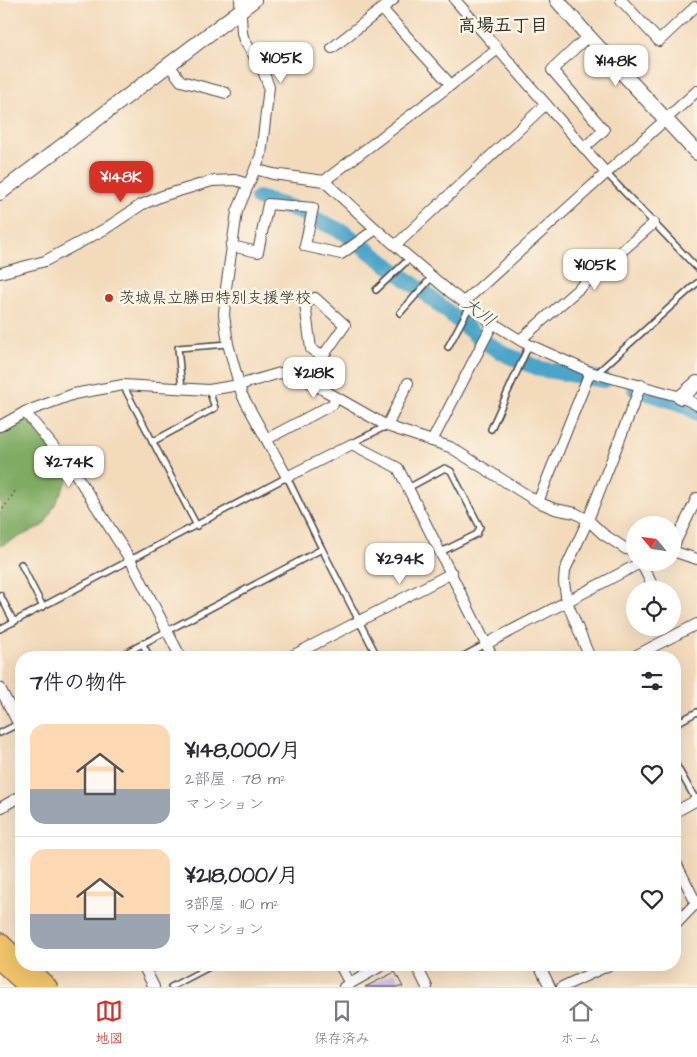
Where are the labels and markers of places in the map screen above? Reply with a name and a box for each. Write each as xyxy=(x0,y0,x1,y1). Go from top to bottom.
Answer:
pin: ¥105K xyxy=(246,42,316,84)
pin: ¥148K xyxy=(581,44,651,87)
pin: ¥148K xyxy=(86,160,156,203)
pin: ¥105K xyxy=(560,248,630,291)
place label: 茨城県立勝田特別支援学校 xyxy=(119,287,311,309)
marker: 茨城県立勝田特別支援学校 xyxy=(103,292,115,304)
pin: ¥218K xyxy=(279,356,349,399)
pin: ¥274K xyxy=(34,446,104,488)
pin: ¥294K xyxy=(365,542,435,585)

